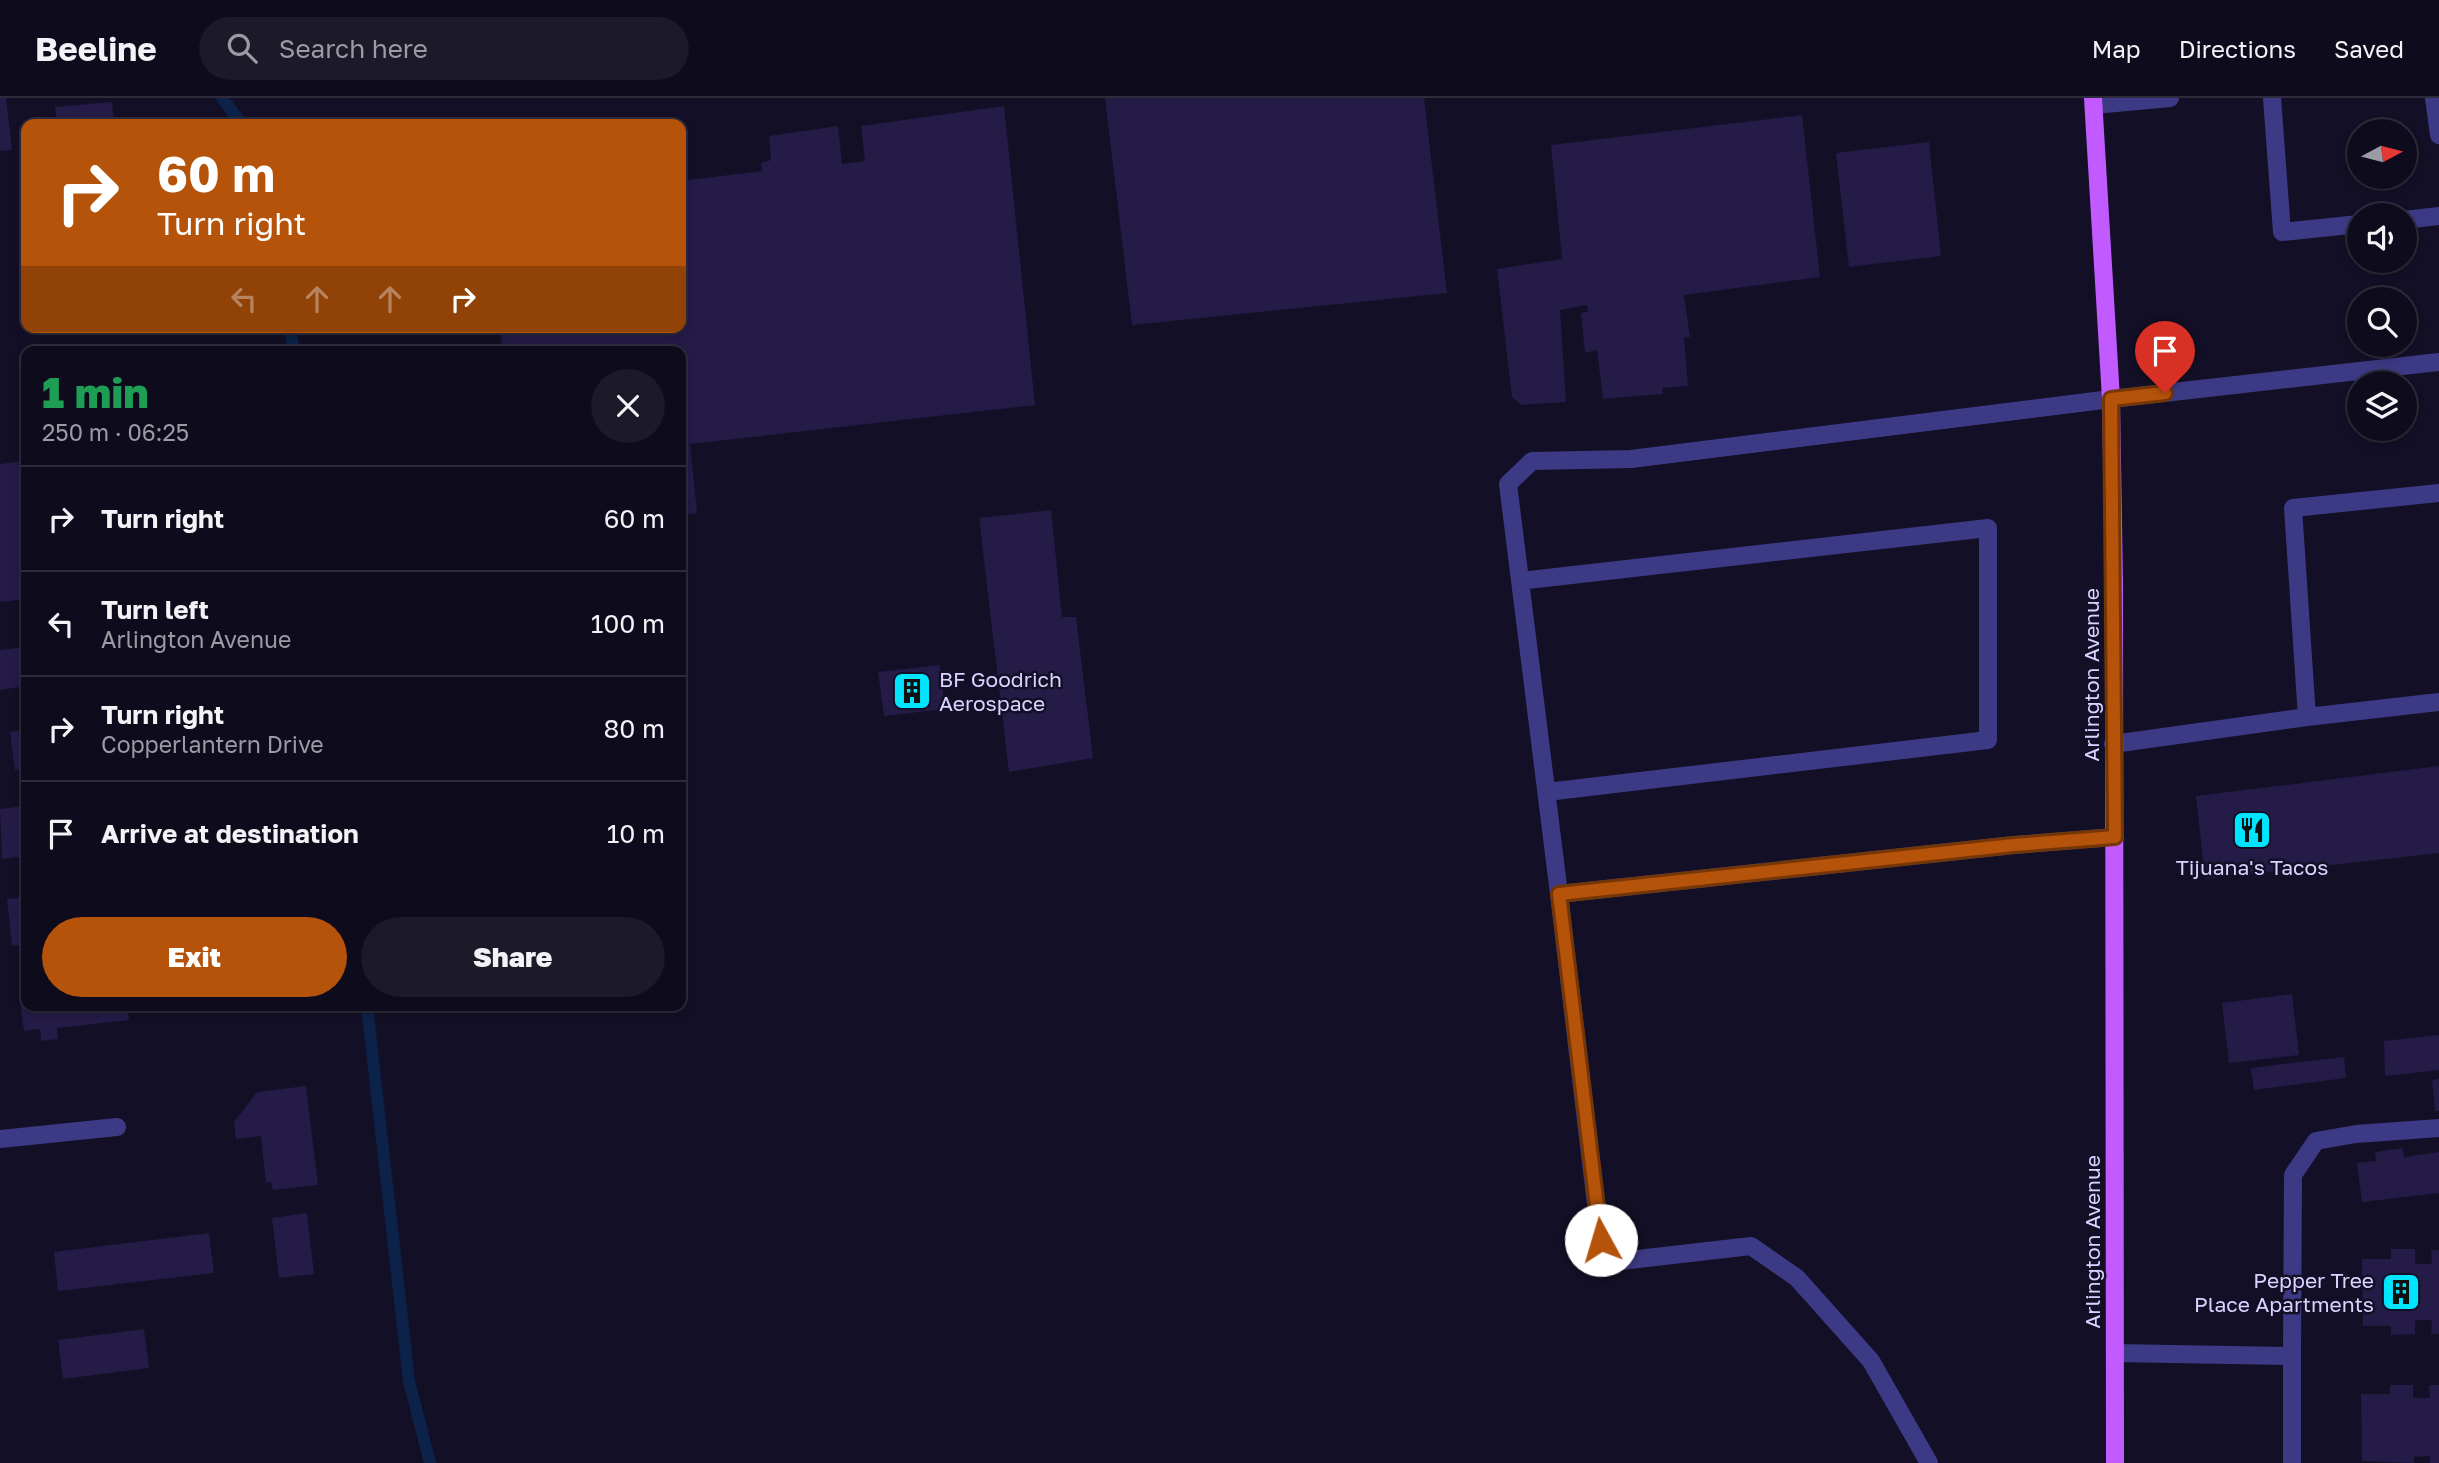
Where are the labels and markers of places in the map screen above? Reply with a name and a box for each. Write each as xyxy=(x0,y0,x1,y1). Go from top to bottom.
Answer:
pin xyxy=(2135,321,2195,393)
place label: BF Goodrich Aerospace xyxy=(939,666,1062,716)
building icon: BF Goodrich Aerospace xyxy=(891,670,933,712)
restaurant icon: Tijuana's Tacos xyxy=(2231,809,2273,851)
place label: Tijuana's Tacos xyxy=(2176,854,2328,880)
place label: Pepper Tree Place Apartments xyxy=(2194,1267,2374,1317)
building icon: Pepper Tree Place Apartments xyxy=(2380,1271,2422,1313)

